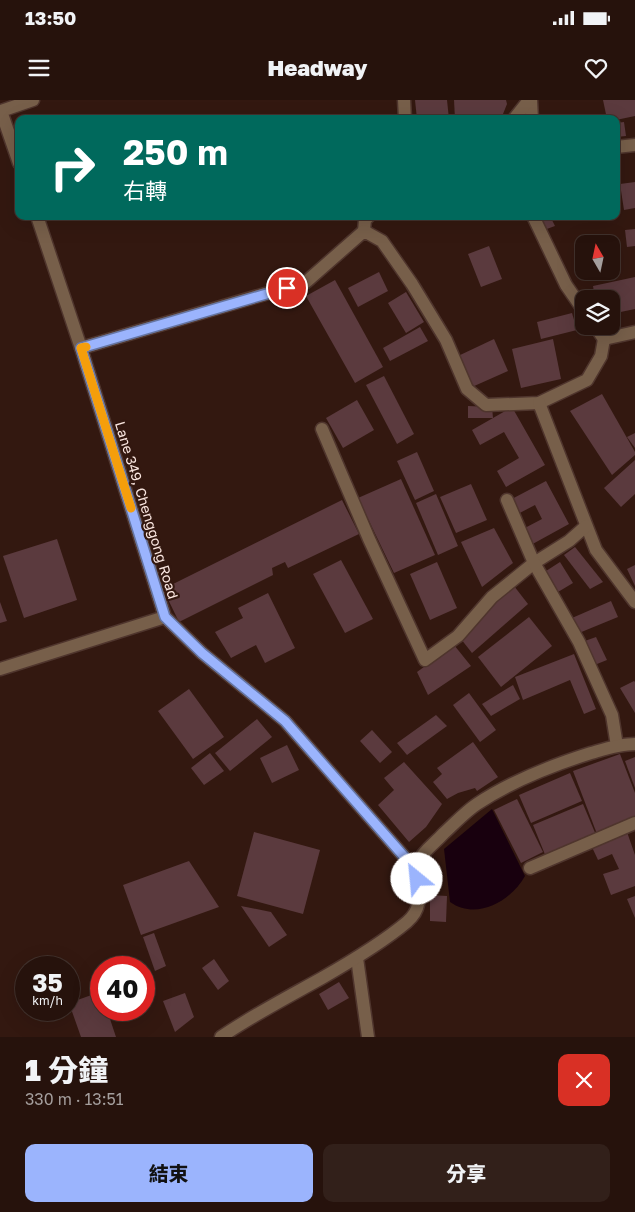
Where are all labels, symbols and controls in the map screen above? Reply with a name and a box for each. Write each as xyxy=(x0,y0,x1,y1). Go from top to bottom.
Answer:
text: 13:50 xyxy=(25,6,76,29)
icon: menu xyxy=(25,54,53,82)
text: Headway xyxy=(268,54,367,81)
icon: heart xyxy=(582,54,610,82)
text: 250 m xyxy=(123,131,228,173)
icon: right xyxy=(40,135,105,200)
text: 右轉 xyxy=(123,177,167,204)
north arrow xyxy=(575,235,620,280)
map controls xyxy=(575,235,620,335)
pin xyxy=(266,267,308,309)
icon: arrive xyxy=(273,274,301,302)
button: layers xyxy=(575,290,620,335)
street label: Lane 349, Chenggong Road xyxy=(112,419,182,601)
position arrow xyxy=(390,852,442,904)
speed limit sign: 40 xyxy=(90,956,155,1021)
text: 35 xyxy=(32,967,63,998)
text: km/h xyxy=(32,993,63,1008)
text: 1 分鐘 xyxy=(25,1052,108,1088)
button: close xyxy=(558,1054,610,1106)
text: 330 m · 13:51 xyxy=(25,1089,124,1109)
button: 結束 xyxy=(25,1144,313,1202)
button: 分享 xyxy=(323,1144,610,1202)

